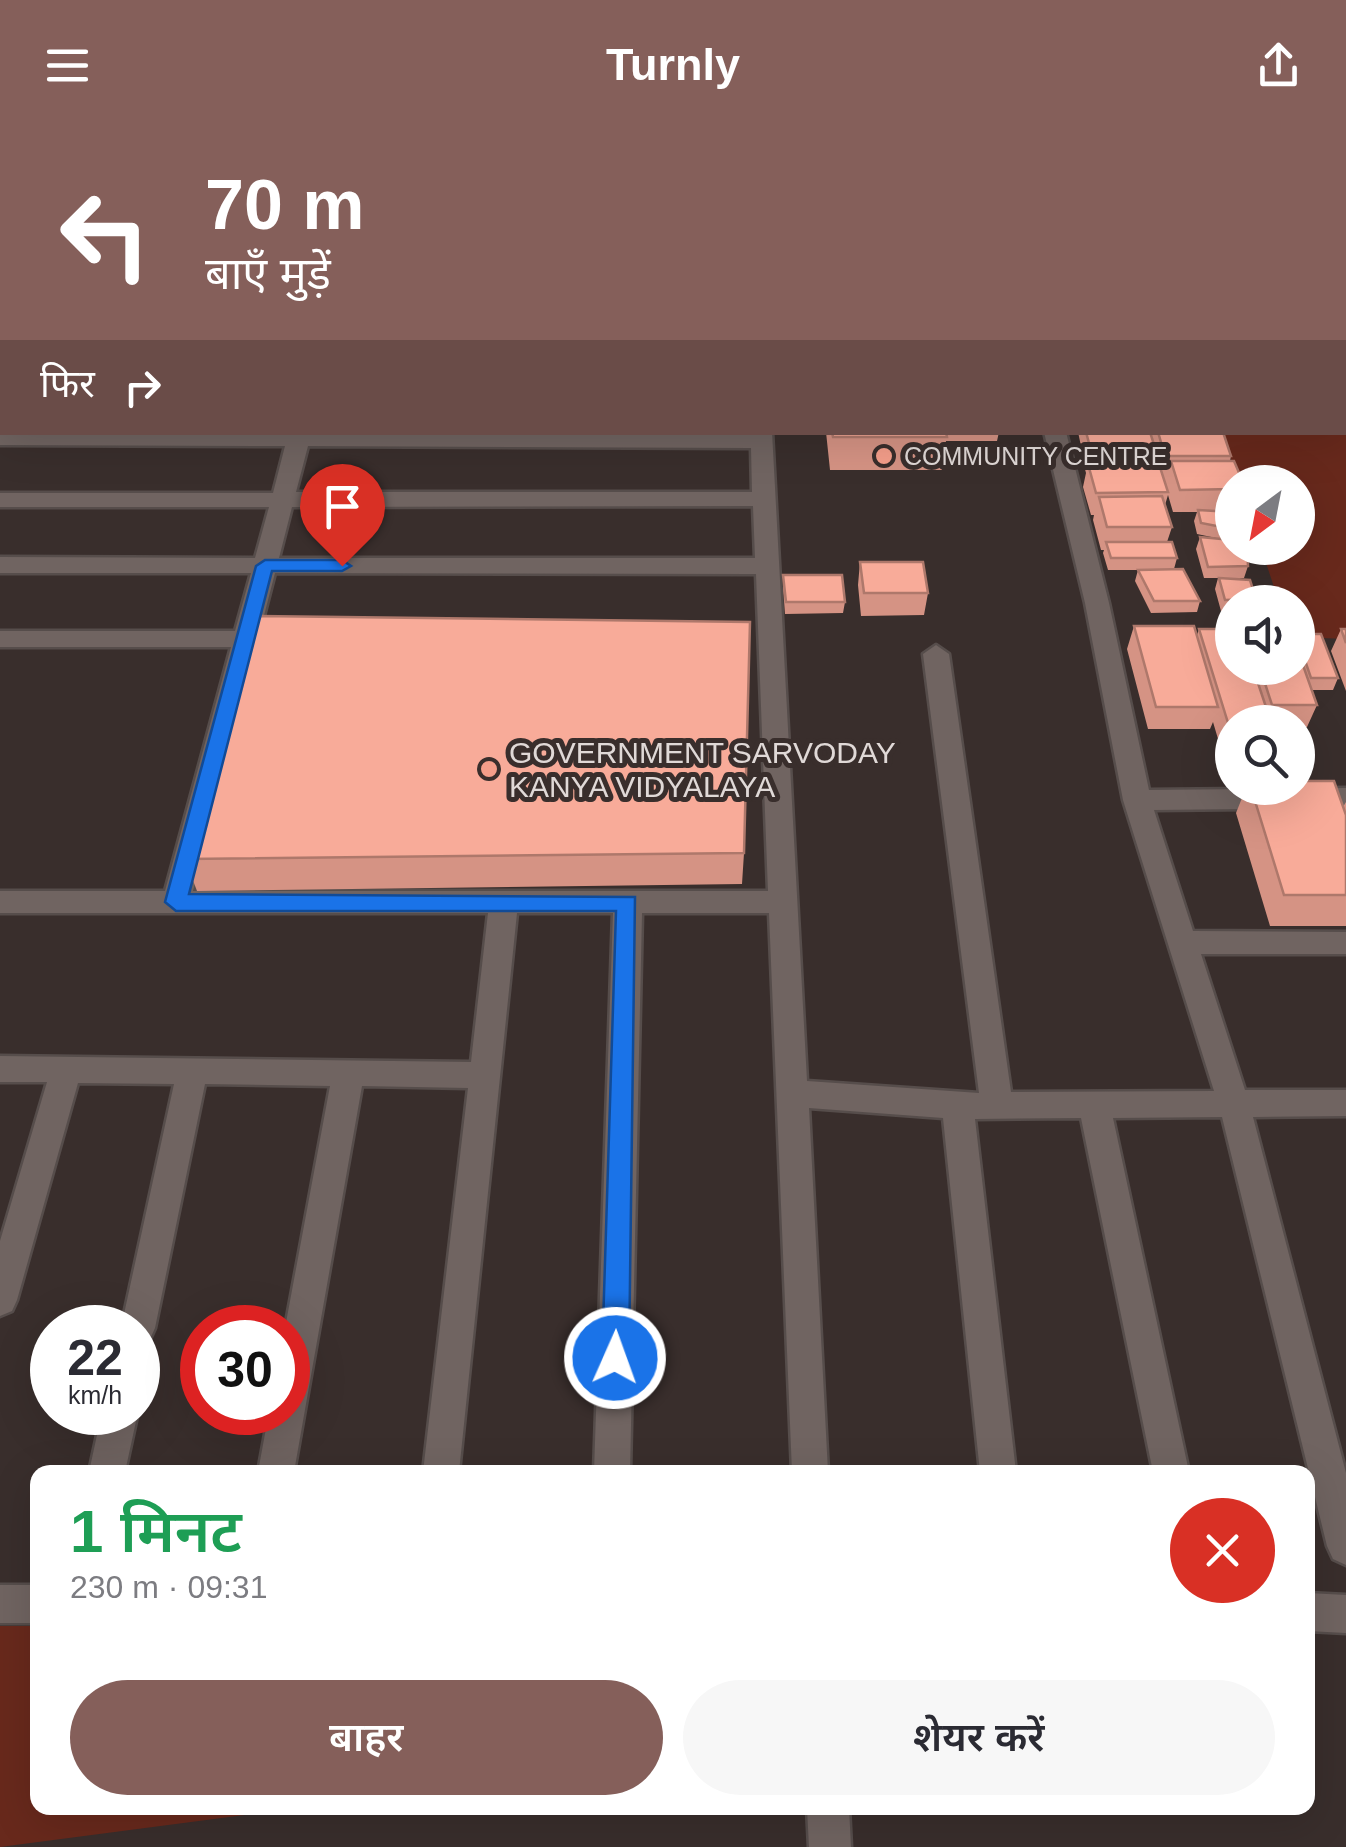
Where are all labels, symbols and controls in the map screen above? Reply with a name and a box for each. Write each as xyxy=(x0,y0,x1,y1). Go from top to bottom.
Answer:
icon: menu xyxy=(40,38,95,93)
icon: share xyxy=(1251,38,1306,93)
text: Turnly xyxy=(606,39,740,90)
text: 70 m xyxy=(205,166,365,244)
icon: left xyxy=(40,170,170,300)
text: बाएँ मुड़ें xyxy=(205,248,331,299)
icon: right xyxy=(115,360,170,415)
text: फिर xyxy=(40,363,95,405)
place label: COMMUNITY CENTRE xyxy=(904,442,1167,470)
marker: COMMUNITY CENTRE xyxy=(873,445,895,467)
pin xyxy=(300,464,385,567)
north arrow xyxy=(1215,465,1315,565)
map controls xyxy=(1215,465,1315,805)
icon: arrive xyxy=(315,479,370,534)
button: sound xyxy=(1215,585,1315,685)
button: search xyxy=(1215,705,1315,805)
place label: GOVERNMENT SARVODAY KANYA VIDYALAYA xyxy=(509,736,896,803)
marker: GOVERNMENT SARVODAY KANYA VIDYALAYA xyxy=(478,758,500,780)
speed limit sign: 30 xyxy=(180,1305,310,1435)
position arrow xyxy=(563,1306,667,1410)
text: 22 xyxy=(67,1330,123,1386)
text: km/h xyxy=(68,1381,122,1409)
text: 1 मिनट xyxy=(70,1498,242,1565)
button: close xyxy=(1170,1498,1275,1603)
text: 230 m · 09:31 xyxy=(70,1569,267,1605)
button: बाहर xyxy=(70,1680,663,1795)
button: शेयर करें xyxy=(683,1680,1275,1795)

